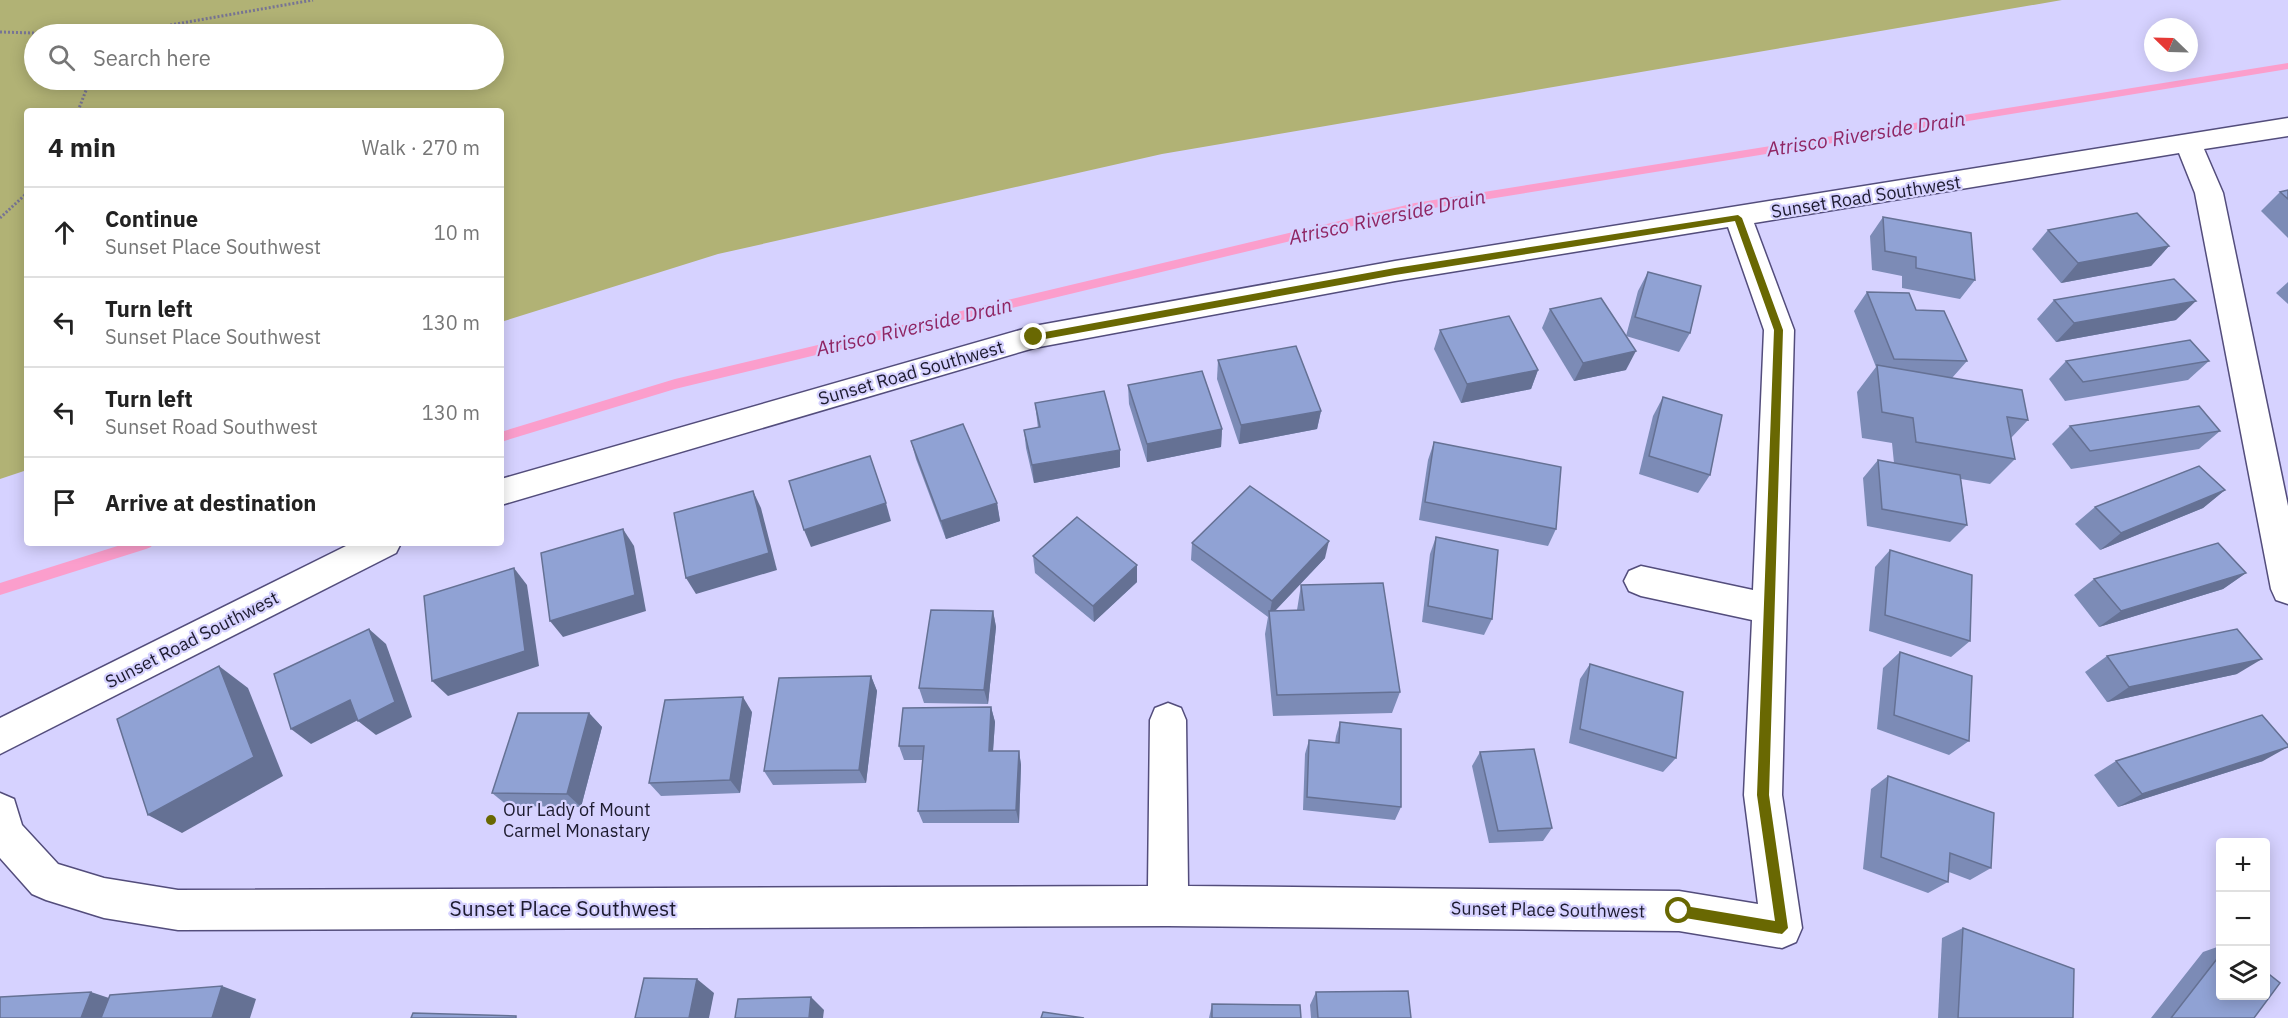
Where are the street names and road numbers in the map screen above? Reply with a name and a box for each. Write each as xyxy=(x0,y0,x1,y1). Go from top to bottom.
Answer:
street label: Sunset Road Southwest xyxy=(1770,170,1962,223)
street label: Sunset Road Southwest xyxy=(816,335,1006,410)
street label: Sunset Road Southwest xyxy=(101,586,282,693)
street label: Sunset Place Southwest xyxy=(450,894,676,922)
street label: Sunset Place Southwest xyxy=(1451,896,1645,923)

